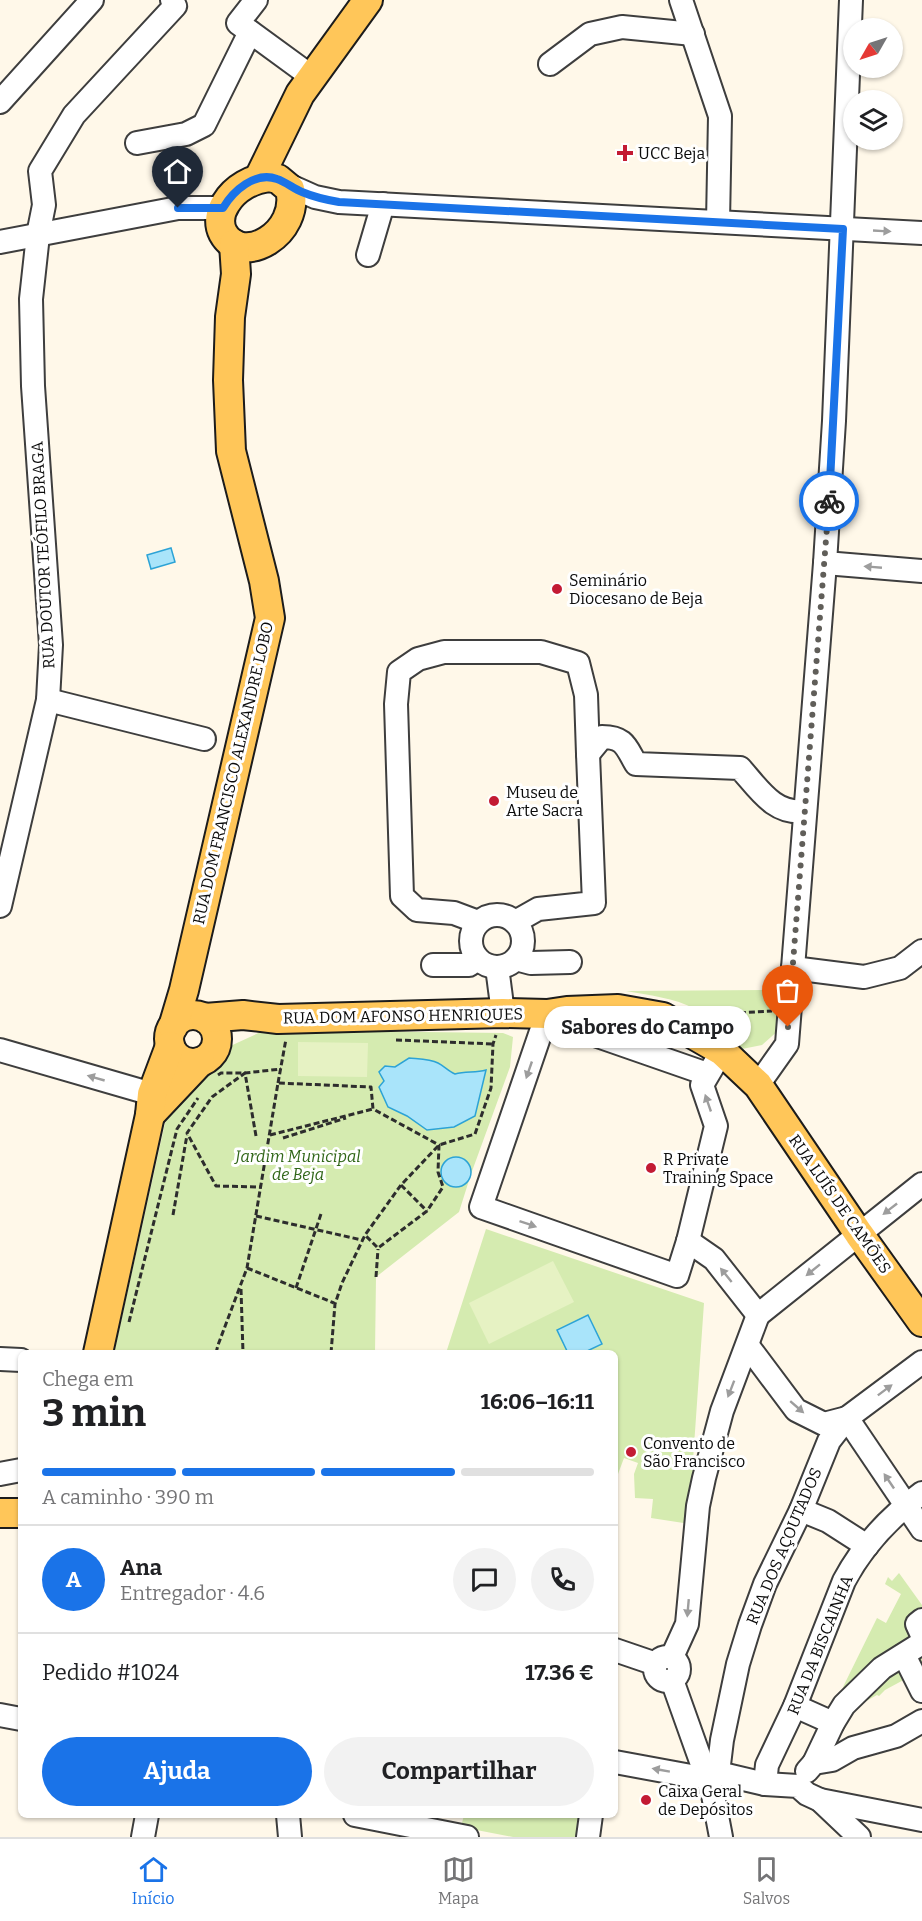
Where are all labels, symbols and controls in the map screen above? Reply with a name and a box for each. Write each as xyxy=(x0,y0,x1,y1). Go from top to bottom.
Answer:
north arrow xyxy=(843,18,903,78)
map controls xyxy=(843,18,903,150)
button: layers xyxy=(843,90,903,150)
marker: UCC Beja xyxy=(616,144,634,162)
place label: UCC Beja xyxy=(638,144,705,163)
pin xyxy=(152,146,203,208)
icon: home xyxy=(161,155,194,188)
one-way arrow xyxy=(873,227,892,236)
street label: RUA DOUTOR TEÓFILO BRAGA xyxy=(27,440,58,669)
courier xyxy=(799,471,859,531)
icon: bike xyxy=(813,485,846,518)
one-way arrow xyxy=(864,562,883,572)
place label: Seminário Diocesano de Beja xyxy=(569,571,703,608)
marker: Seminário Diocesano de Beja xyxy=(550,582,564,596)
street label: RUA DOM FRANCISCO ALEXANDRE LOBO xyxy=(189,620,277,926)
place label: Museu de Arte Sacra xyxy=(506,783,583,820)
marker: Museu de Arte Sacra xyxy=(487,794,501,808)
pin xyxy=(762,965,813,1027)
icon: bag xyxy=(771,974,804,1007)
street label: RUA DOM AFONSO HENRIQUES xyxy=(283,1004,523,1028)
callout: Sabores do Campo xyxy=(545,1006,752,1048)
text: Sabores do Campo xyxy=(561,1015,734,1039)
one-way arrow xyxy=(523,1061,533,1079)
one-way arrow xyxy=(86,1072,105,1082)
one-way arrow xyxy=(703,1094,712,1112)
street label: RUA LUÍS DE CAMÕES xyxy=(785,1130,896,1277)
park label: Jardim Municipal de Beja xyxy=(233,1147,361,1184)
place label: R Private Training Space xyxy=(663,1150,773,1187)
marker: R Private Training Space xyxy=(644,1161,658,1175)
one-way arrow xyxy=(883,1202,898,1214)
one-way arrow xyxy=(519,1219,537,1229)
one-way arrow xyxy=(806,1264,821,1276)
one-way arrow xyxy=(721,1267,733,1282)
text: Chega em xyxy=(42,1367,134,1391)
one-way arrow xyxy=(725,1380,735,1398)
one-way arrow xyxy=(877,1385,892,1397)
text: 16:06–16:11 xyxy=(480,1388,594,1415)
text: 3 min xyxy=(42,1390,146,1436)
one-way arrow xyxy=(789,1401,805,1414)
place label: Convento de São Francisco xyxy=(643,1434,745,1471)
marker: Convento de São Francisco xyxy=(624,1445,638,1459)
street label: RUA DOS AÇOUTADOS xyxy=(742,1465,826,1627)
one-way arrow xyxy=(883,1473,895,1489)
text: A caminho · 390 m xyxy=(42,1485,214,1509)
button: chat xyxy=(453,1548,516,1611)
button: phone xyxy=(531,1548,594,1611)
text: Ana xyxy=(120,1554,162,1581)
text: A xyxy=(66,1566,81,1593)
street label: RUA DA BISCAINHA xyxy=(783,1572,857,1718)
text: Entregador · 4.6 xyxy=(120,1581,265,1605)
one-way arrow xyxy=(683,1598,693,1617)
text: Pedido #1024 xyxy=(42,1659,179,1686)
text: 17.36 € xyxy=(525,1659,594,1686)
button: Ajuda xyxy=(42,1737,312,1806)
button: Compartilhar xyxy=(324,1737,594,1806)
one-way arrow xyxy=(651,1766,670,1775)
place label: Caixa Geral de Depósitos xyxy=(658,1782,753,1819)
marker: Caixa Geral de Depósitos xyxy=(639,1793,653,1807)
tab: Início xyxy=(132,1853,174,1908)
tab: Mapa xyxy=(438,1853,479,1908)
tab: Salvos xyxy=(743,1853,790,1908)

